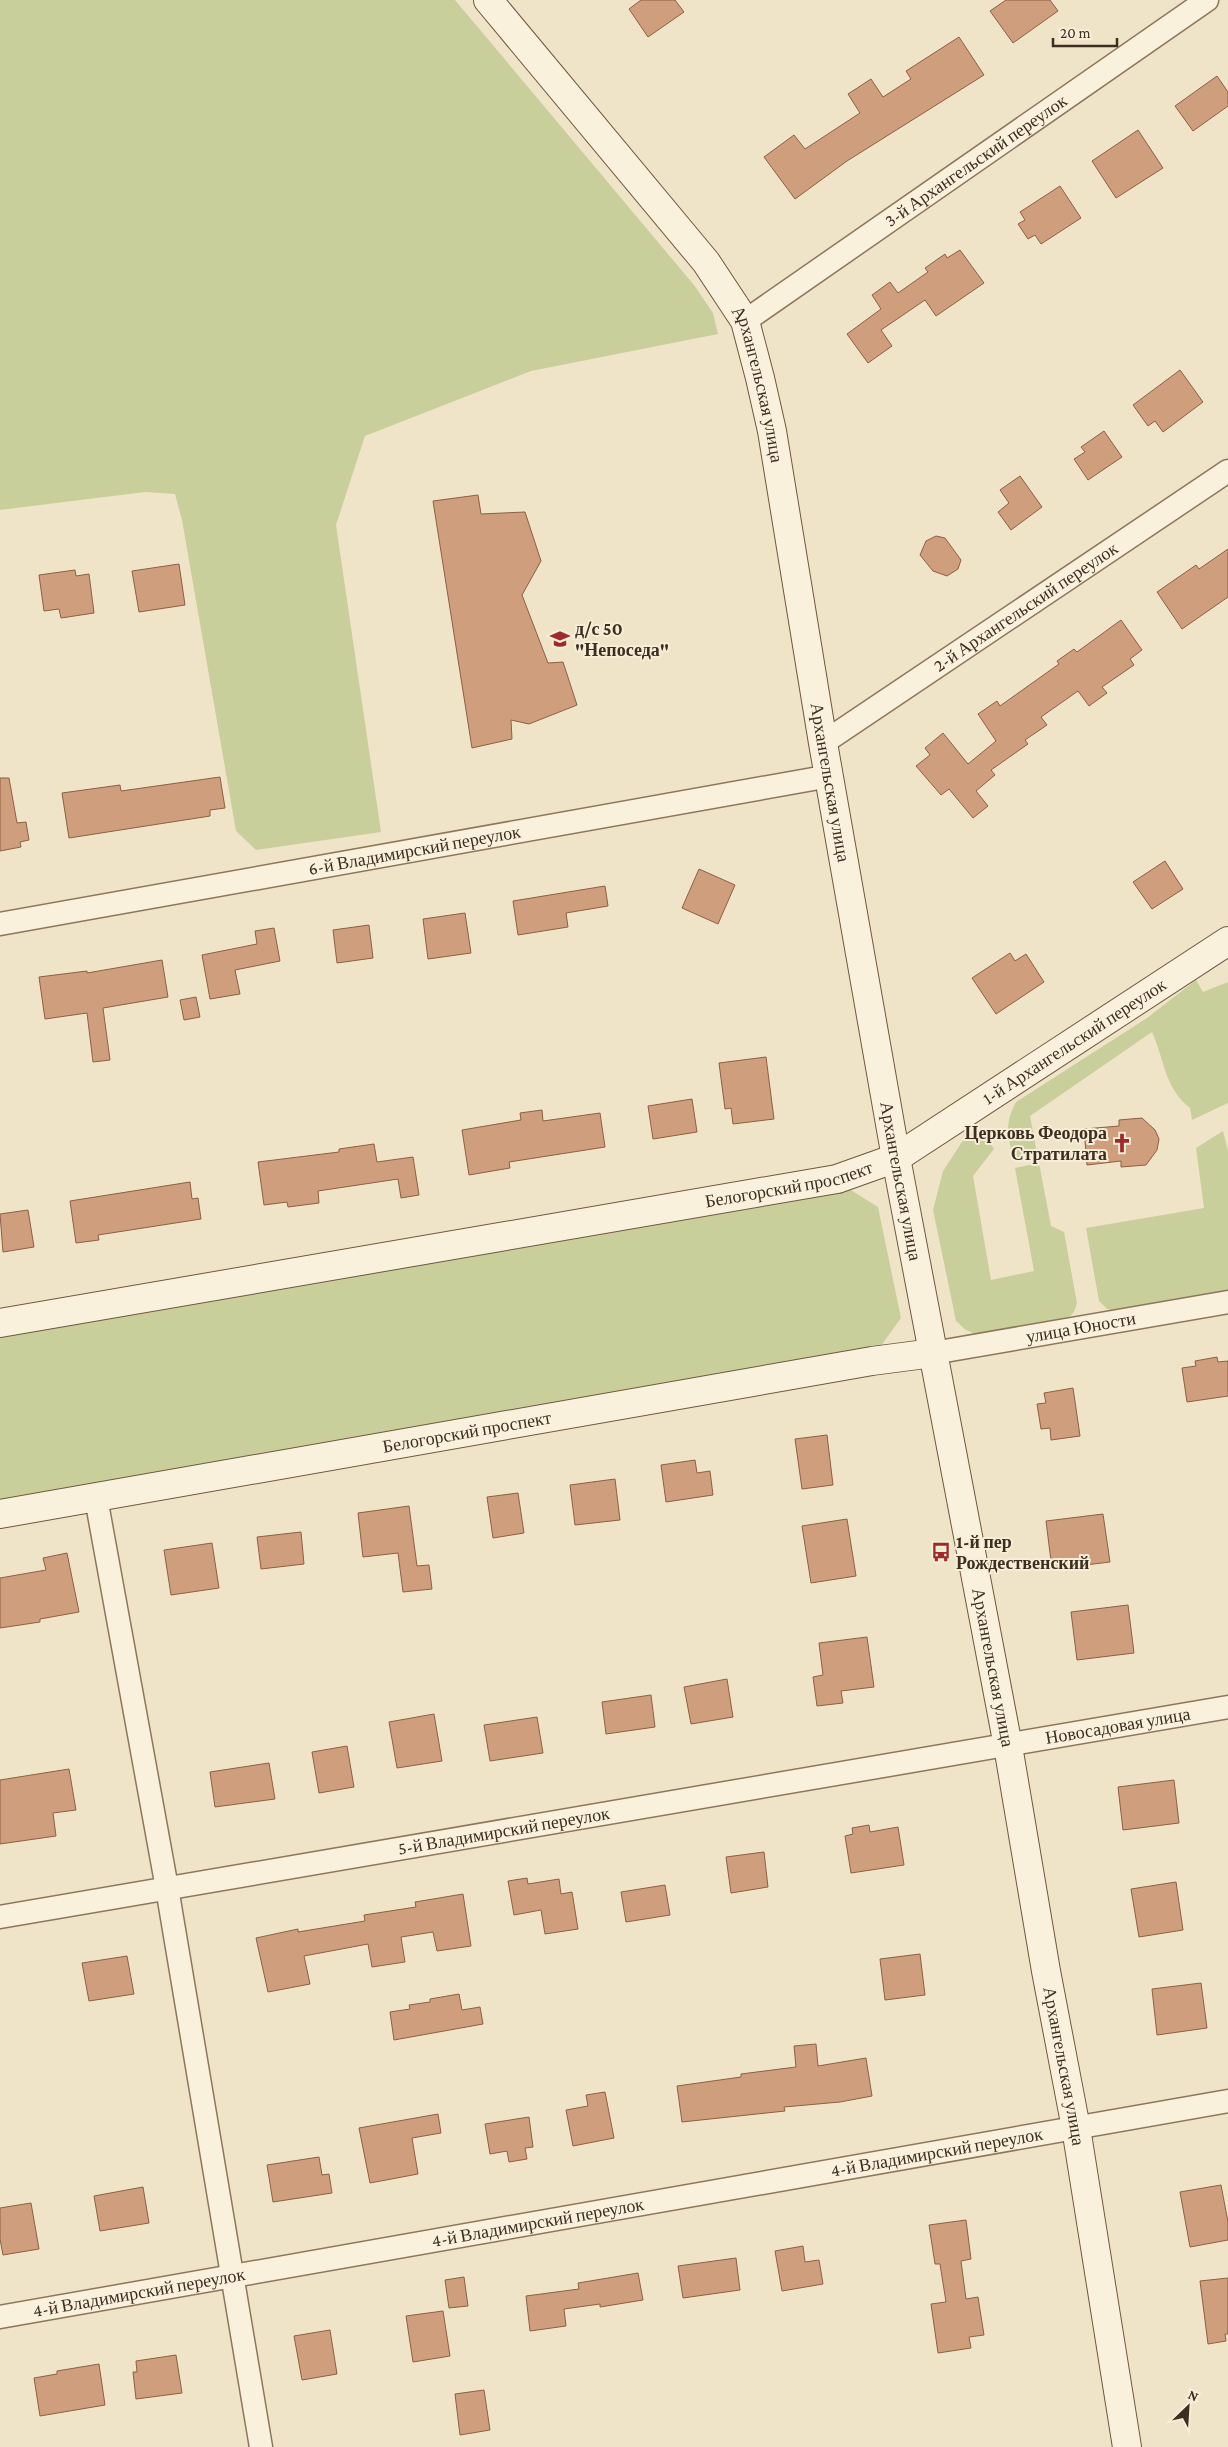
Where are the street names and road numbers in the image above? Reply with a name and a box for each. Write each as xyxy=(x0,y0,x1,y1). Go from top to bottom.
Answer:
street label: 3-й Архангельский переулок xyxy=(881,90,1071,231)
street label: Архангельская улица xyxy=(728,302,787,464)
street label: 2-й Архангельский переулок xyxy=(930,538,1122,676)
street label: Архангельская улица xyxy=(807,701,854,864)
street label: 6-й Владимирский переулок xyxy=(307,821,522,879)
street label: 1-й Архангельский переулок xyxy=(979,974,1170,1109)
street label: Архангельская улица xyxy=(876,1100,925,1262)
street label: Белогорский проспект xyxy=(704,1157,875,1212)
street label: улица Юности xyxy=(1024,1308,1138,1347)
street label: Белогорский проспект xyxy=(381,1407,553,1457)
street label: Архангельская улица xyxy=(968,1586,1018,1749)
street label: Новосадовая улица xyxy=(1044,1704,1192,1748)
street label: 5-й Владимирский переулок xyxy=(396,1803,611,1859)
street label: Архангельская улица xyxy=(1039,1985,1089,2147)
street label: 4-й Владимирский переулок xyxy=(829,2124,1045,2181)
street label: 4-й Владимирский переулок xyxy=(430,2194,646,2251)
street label: 4-й Владимирский переулок xyxy=(31,2264,247,2321)

